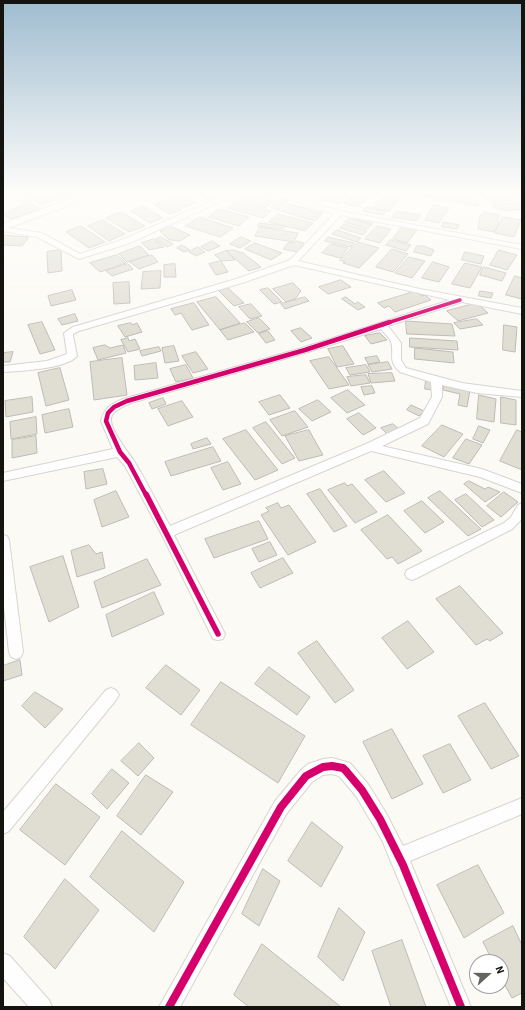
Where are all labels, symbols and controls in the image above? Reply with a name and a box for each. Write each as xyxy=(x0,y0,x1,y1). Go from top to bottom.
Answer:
north arrow xyxy=(469,954,509,994)
text: N xyxy=(491,964,508,976)

